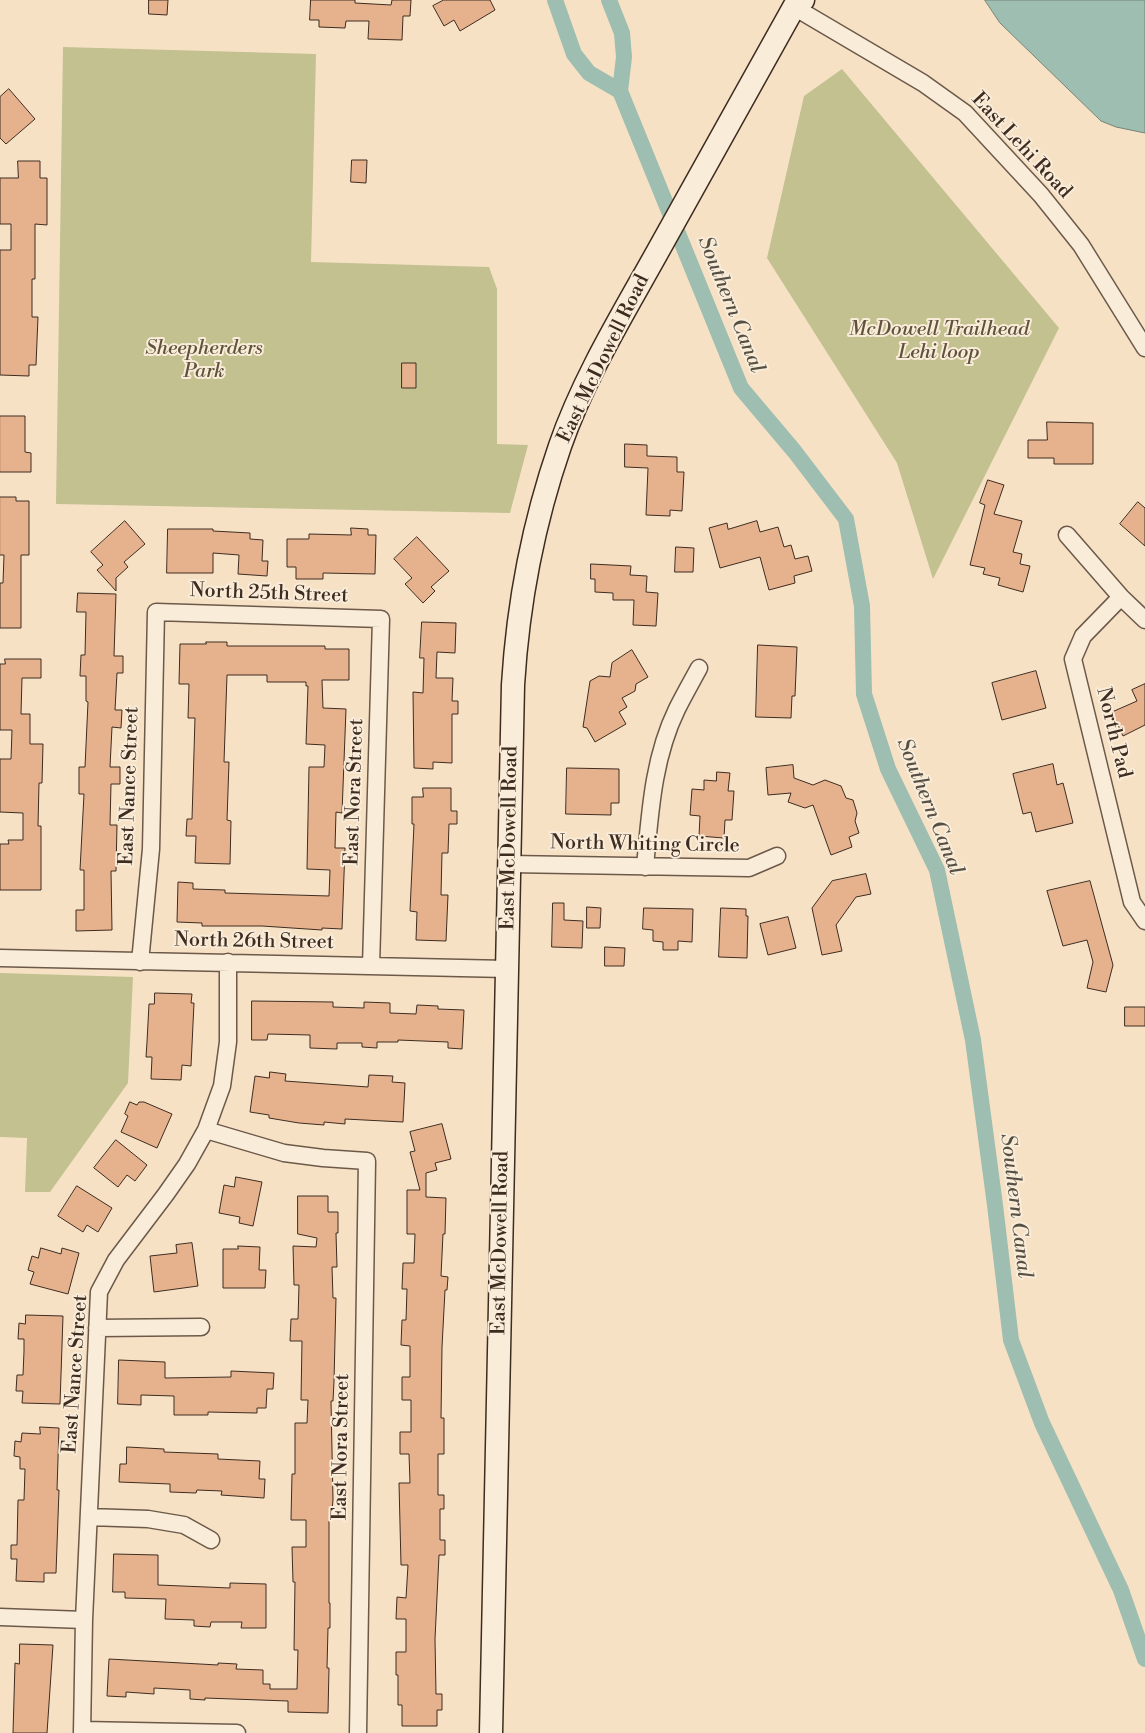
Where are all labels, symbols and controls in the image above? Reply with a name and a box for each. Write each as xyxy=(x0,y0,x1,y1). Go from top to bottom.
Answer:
street label: East Lehi Road xyxy=(966,88,1076,204)
water label: Southern Canal xyxy=(691,233,769,377)
street label: East McDowell Road xyxy=(553,271,655,447)
park label: McDowell Trailhead Lehi loop xyxy=(849,318,1029,365)
park label: Sheepherders Park xyxy=(145,337,263,384)
street label: North 25th Street xyxy=(189,579,349,609)
street label: North Pad xyxy=(1090,685,1136,781)
street label: East Nance Street xyxy=(115,706,145,866)
street label: East Nora Street xyxy=(340,718,370,866)
water label: Southern Canal xyxy=(890,735,968,879)
street label: East McDowell Road xyxy=(496,746,524,930)
street label: North Whiting Circle xyxy=(550,831,740,859)
street label: North 26th Street xyxy=(174,929,334,955)
water label: Southern Canal xyxy=(994,1132,1036,1280)
street label: East McDowell Road xyxy=(487,1151,515,1335)
street label: East Nance Street xyxy=(58,1294,94,1454)
street label: East Nora Street xyxy=(329,1373,355,1521)

